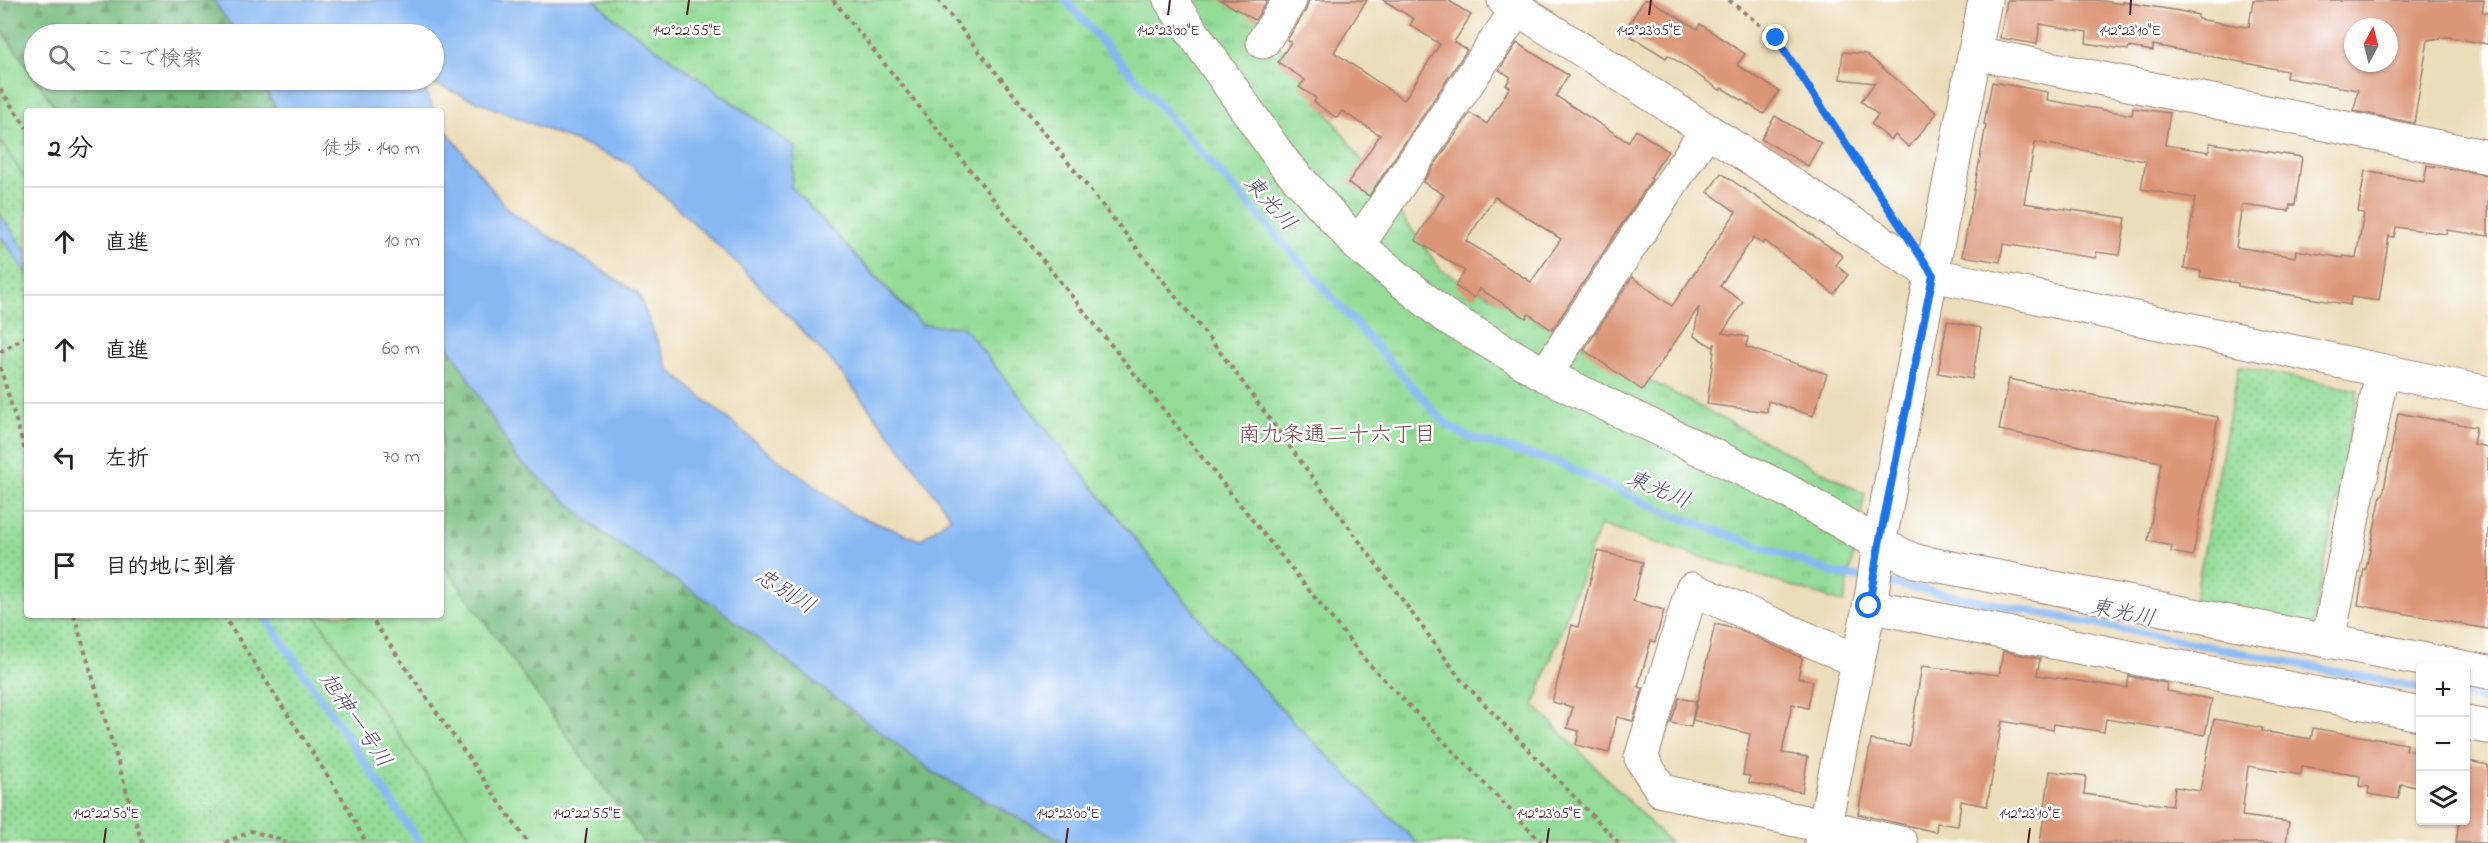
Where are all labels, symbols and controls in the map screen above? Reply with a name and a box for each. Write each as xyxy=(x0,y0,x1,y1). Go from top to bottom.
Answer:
north arrow xyxy=(2344,18,2398,72)
text: 142°22'55"E xyxy=(653,20,721,42)
text: 142°23'00"E xyxy=(1136,20,1200,42)
text: 142°23'05"E xyxy=(1616,20,1682,42)
text: 142°23'10"E xyxy=(2099,20,2161,42)
search box xyxy=(24,24,444,90)
route end xyxy=(1762,24,1788,50)
icon: search xyxy=(45,41,78,74)
text: ここで検索 xyxy=(93,44,203,76)
text: 2 分 xyxy=(48,131,93,169)
text: 徒歩 · 140 m xyxy=(322,135,420,164)
water label: 東光川 xyxy=(1235,169,1303,239)
icon: ahead xyxy=(48,225,81,258)
text: 10 m xyxy=(384,227,420,256)
text: 直進 xyxy=(105,228,149,260)
icon: ahead xyxy=(48,333,81,366)
text: 60 m xyxy=(382,335,420,364)
text: 直進 xyxy=(105,336,149,368)
district label: 南九条通二十六丁目 xyxy=(1238,420,1436,452)
icon: left xyxy=(48,441,81,474)
text: 70 m xyxy=(383,443,420,472)
text: 左折 xyxy=(105,444,149,476)
water label: 東光川 xyxy=(1621,463,1694,518)
icon: arrive xyxy=(48,549,81,582)
text: 目的地に到着 xyxy=(105,552,237,584)
water label: 忠別川 xyxy=(748,561,821,624)
route start xyxy=(1855,592,1881,618)
water label: 東光川 xyxy=(2087,592,2158,636)
map controls xyxy=(2416,663,2470,825)
button: + xyxy=(2416,663,2470,717)
water label: 旭神一号川 xyxy=(310,666,399,775)
button: − xyxy=(2416,717,2470,771)
button: layers xyxy=(2416,771,2470,825)
text: 142°22'50"E xyxy=(73,803,139,825)
text: 142°22'55"E xyxy=(553,803,621,825)
text: 142°23'00"E xyxy=(1036,803,1100,825)
text: 142°23'05"E xyxy=(1516,803,1582,825)
text: 142°23'10"E xyxy=(1999,803,2061,825)

